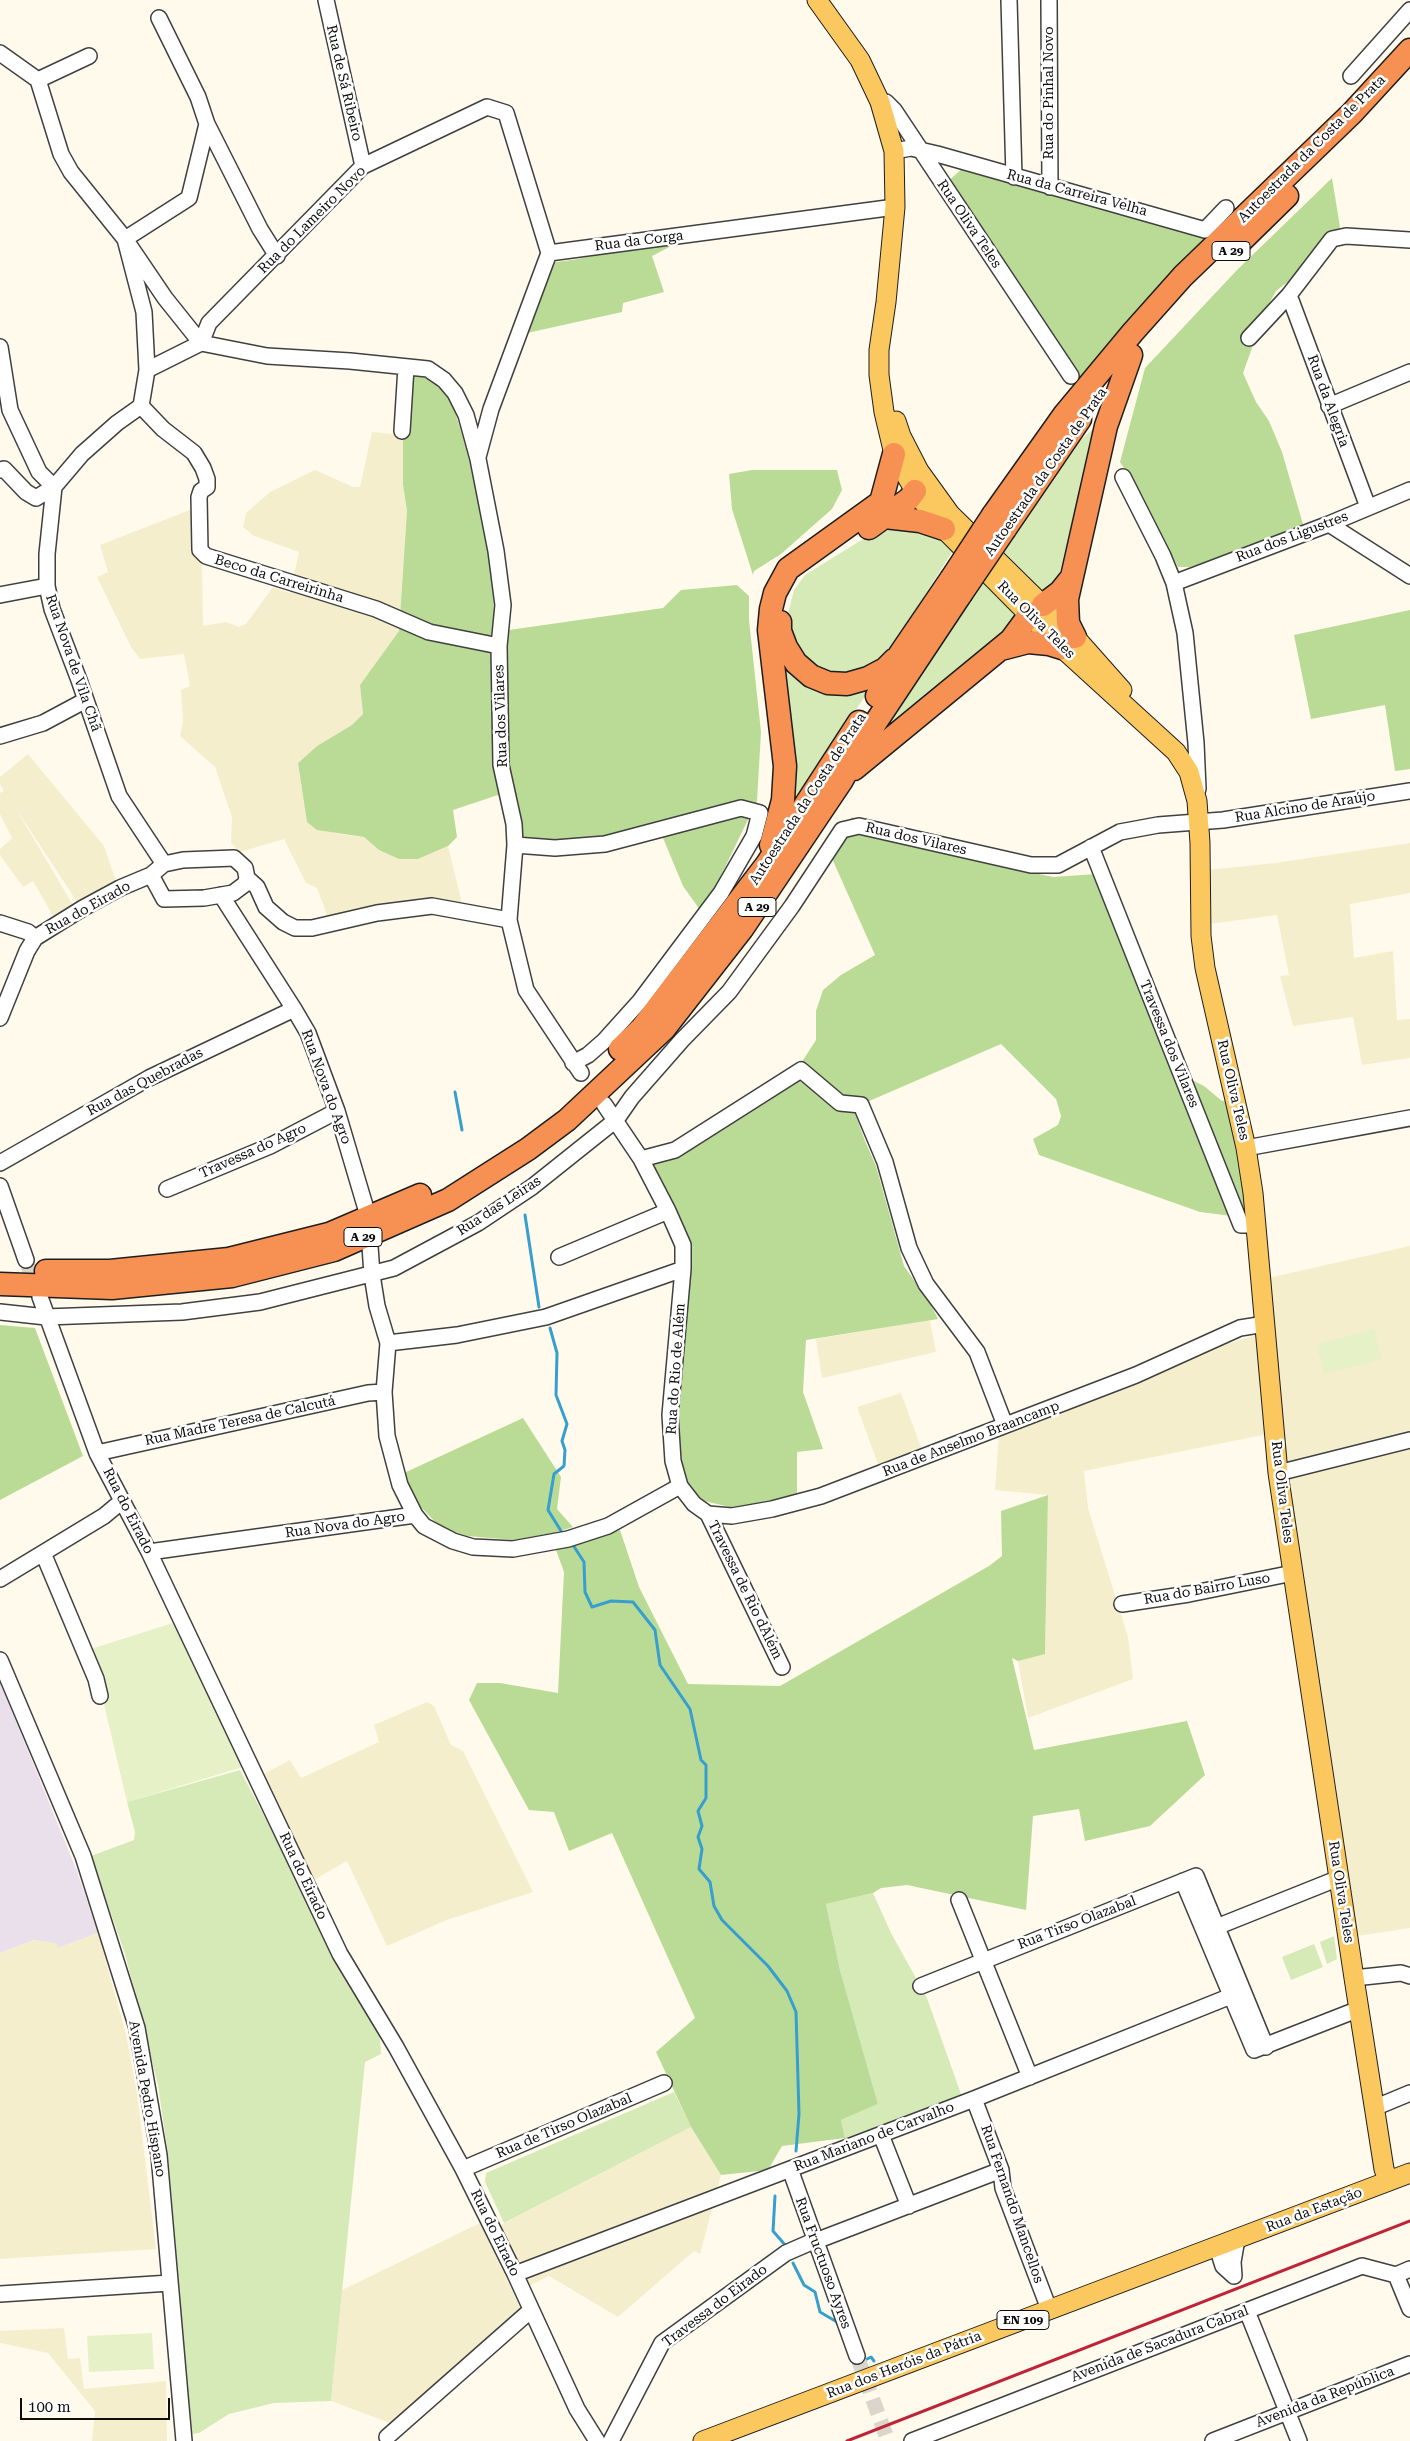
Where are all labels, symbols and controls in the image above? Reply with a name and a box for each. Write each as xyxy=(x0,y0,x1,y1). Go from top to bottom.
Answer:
street label: Rua de Sá Ribeiro xyxy=(322,23,366,143)
street label: Rua do Pinhal Novo xyxy=(1041,26,1057,160)
street label: Autoestrada da Costa de Prata xyxy=(1235,72,1389,226)
street label: Rua do Lameiro Novo xyxy=(255,163,369,277)
street label: Rua da Carreira Velha xyxy=(1005,166,1149,220)
street label: Rua Oliva Teles xyxy=(933,177,1005,271)
street label: Rua da Corga xyxy=(594,227,684,255)
road number: A 29 xyxy=(1212,242,1250,260)
street label: Rua da Alegria xyxy=(1303,352,1353,450)
street label: Autoestrada da Costa de Prata xyxy=(981,385,1111,559)
street label: Rua dos Ligustres xyxy=(1234,508,1350,566)
street label: Beco da Carreirinha xyxy=(212,551,346,607)
street label: Rua Oliva Teles xyxy=(994,578,1078,662)
street label: Rua Nova de Vila Chã xyxy=(42,592,104,734)
street label: Rua dos Vilares xyxy=(491,664,511,768)
street label: Autoestrada da Costa de Prata xyxy=(746,710,870,888)
street label: Rua Alcino de Araújo xyxy=(1234,788,1376,826)
street label: Rua dos Vilares xyxy=(864,819,968,859)
street label: Rua do Eirado xyxy=(43,878,133,938)
road number: A 29 xyxy=(738,898,776,916)
street label: Travessa dos Vilares xyxy=(1136,978,1202,1110)
street label: Rua Nova do Agro xyxy=(297,1027,355,1147)
street label: Rua Oliva Teles xyxy=(1213,1038,1253,1142)
street label: Rua das Quebradas xyxy=(84,1044,206,1120)
street label: Travessa do Agro xyxy=(197,1120,309,1182)
street label: Rua das Leiras xyxy=(454,1173,544,1239)
road number: A 29 xyxy=(344,1228,382,1246)
street label: Rua do Rio de Além xyxy=(663,1303,689,1435)
street label: Rua Madre Teresa de Calcutá xyxy=(143,1393,337,1449)
street label: Rua de Anselmo Braancamp xyxy=(880,1397,1062,1481)
street label: Rua Oliva Teles xyxy=(1267,1440,1297,1544)
street label: Rua do Eirado xyxy=(99,1465,157,1557)
street label: Rua Nova do Agro xyxy=(284,1508,406,1542)
street label: Travessa de Rio d´Além xyxy=(704,1518,786,1662)
street label: Rua do Bairro Luso xyxy=(1143,1570,1271,1608)
street label: Rua do Eirado xyxy=(275,1830,331,1922)
street label: Rua Oliva Teles xyxy=(1325,1840,1357,1944)
street label: Rua Tirso Olazabal xyxy=(1015,1893,1139,1953)
street label: Avenida Pedro Hispano xyxy=(125,2019,169,2179)
street label: Rua de Tirso Olazabal xyxy=(494,2090,634,2162)
street label: Rua Mariano de Carvalho xyxy=(791,2099,957,2175)
street label: Rua Fernando Mancellos xyxy=(977,2123,1047,2285)
street label: Rua da Estação xyxy=(1264,2184,1364,2236)
street label: Rua do Eirado xyxy=(467,2187,523,2279)
street label: Rua Fructuoso Ayres xyxy=(791,2195,855,2331)
street label: Travessa do Eirado xyxy=(659,2261,771,2351)
street label: Avenida de Sacadura Cabral xyxy=(1069,2302,1251,2386)
road number: EN 109 xyxy=(997,2310,1049,2330)
street label: Rua dos Heróis da Pátria xyxy=(824,2328,984,2402)
street label: Avenida da República xyxy=(1253,2363,1397,2431)
scale bar xyxy=(22,2388,172,2420)
text: 100 m xyxy=(28,2398,71,2416)

